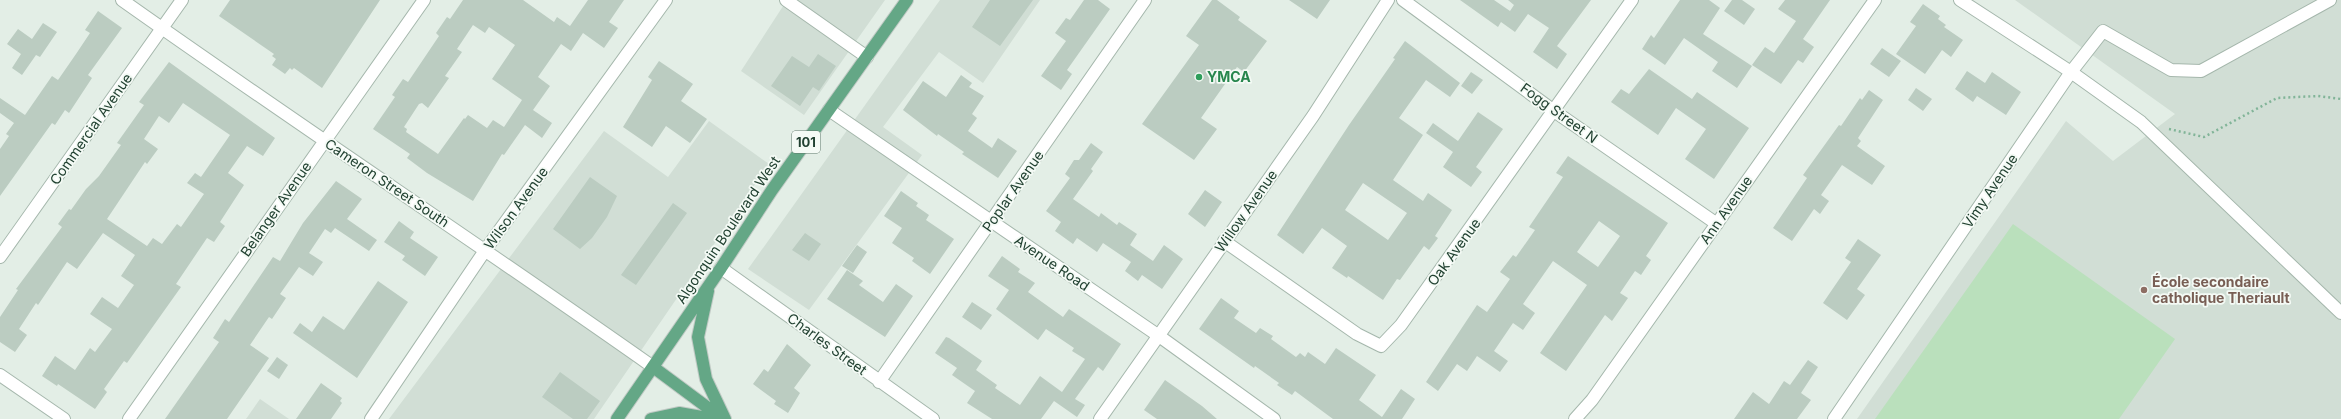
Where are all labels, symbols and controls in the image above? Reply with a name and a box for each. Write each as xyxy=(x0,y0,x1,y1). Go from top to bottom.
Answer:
place label: YMCA xyxy=(1207,68,1251,85)
street label: Commercial Avenue xyxy=(46,70,135,188)
marker: YMCA xyxy=(1194,72,1204,82)
street label: Fogg Street N xyxy=(1517,79,1601,146)
road number: 101 xyxy=(792,131,820,153)
street label: Cameron Street South xyxy=(322,135,453,230)
street label: Poplar Avenue xyxy=(978,147,1047,235)
street label: Vimy Avenue xyxy=(1958,150,2021,231)
street label: Algonquin Boulevard West xyxy=(672,152,784,307)
street label: Belanger Avenue xyxy=(237,158,315,259)
street label: Wilson Avenue xyxy=(480,163,551,252)
street label: Willow Avenue xyxy=(1211,166,1280,255)
street label: Ann Avenue xyxy=(1696,172,1755,247)
street label: Oak Avenue xyxy=(1423,215,1484,289)
street label: Avenue Road xyxy=(1012,231,1093,294)
place label: École secondaire catholique Theriault xyxy=(2152,272,2290,306)
marker: École secondaire catholique Theriault xyxy=(2139,285,2149,295)
street label: Charles Street xyxy=(784,309,871,378)

